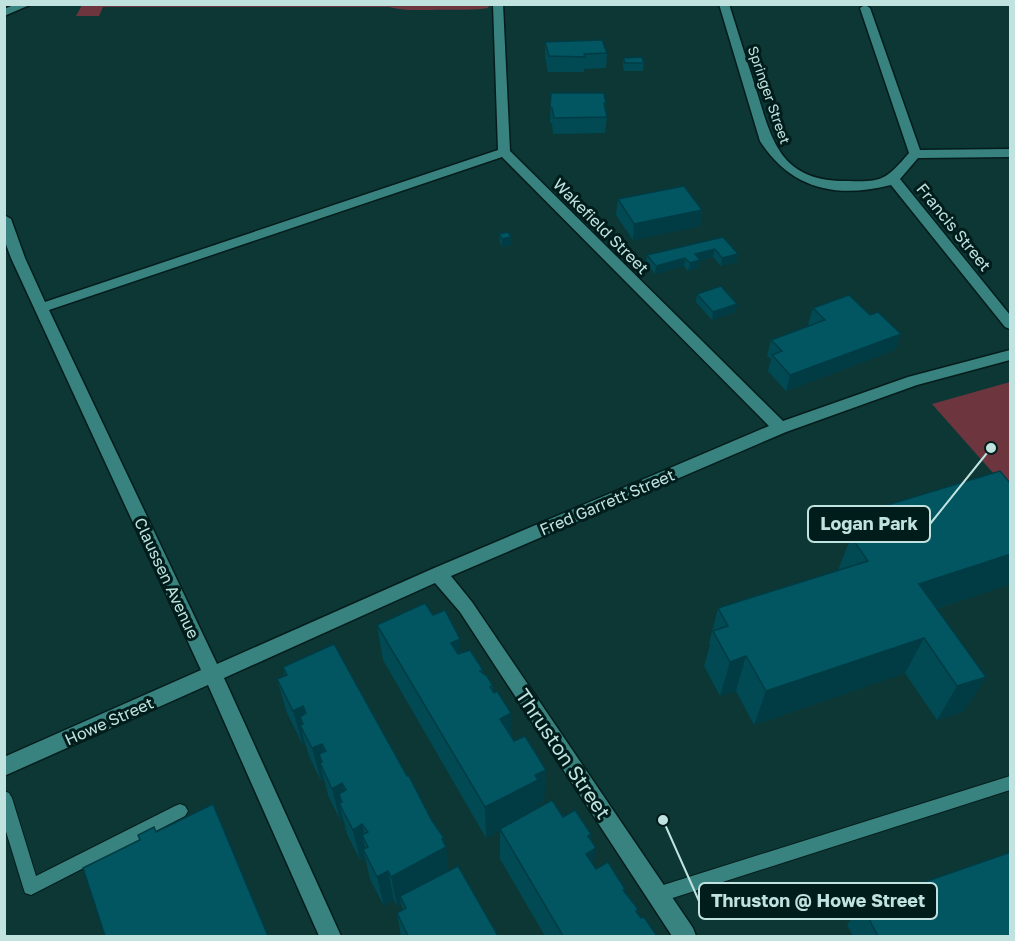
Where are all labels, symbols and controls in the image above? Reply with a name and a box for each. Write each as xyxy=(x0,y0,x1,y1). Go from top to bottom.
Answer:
street label: Springer Street xyxy=(745,44,794,146)
street label: Wakefield Street xyxy=(549,174,653,278)
street label: Francis Street xyxy=(912,179,996,275)
street label: Fred Garrett Street xyxy=(537,465,677,539)
callout: Logan Park xyxy=(808,506,930,542)
text: Logan Park xyxy=(820,512,918,534)
street label: Claussen Avenue xyxy=(130,514,204,642)
street label: Thruston Street xyxy=(511,684,616,823)
street label: Howe Street xyxy=(62,693,156,749)
callout: Thruston @ Howe Street xyxy=(699,883,937,919)
text: Thruston @ Howe Street xyxy=(711,889,925,911)

